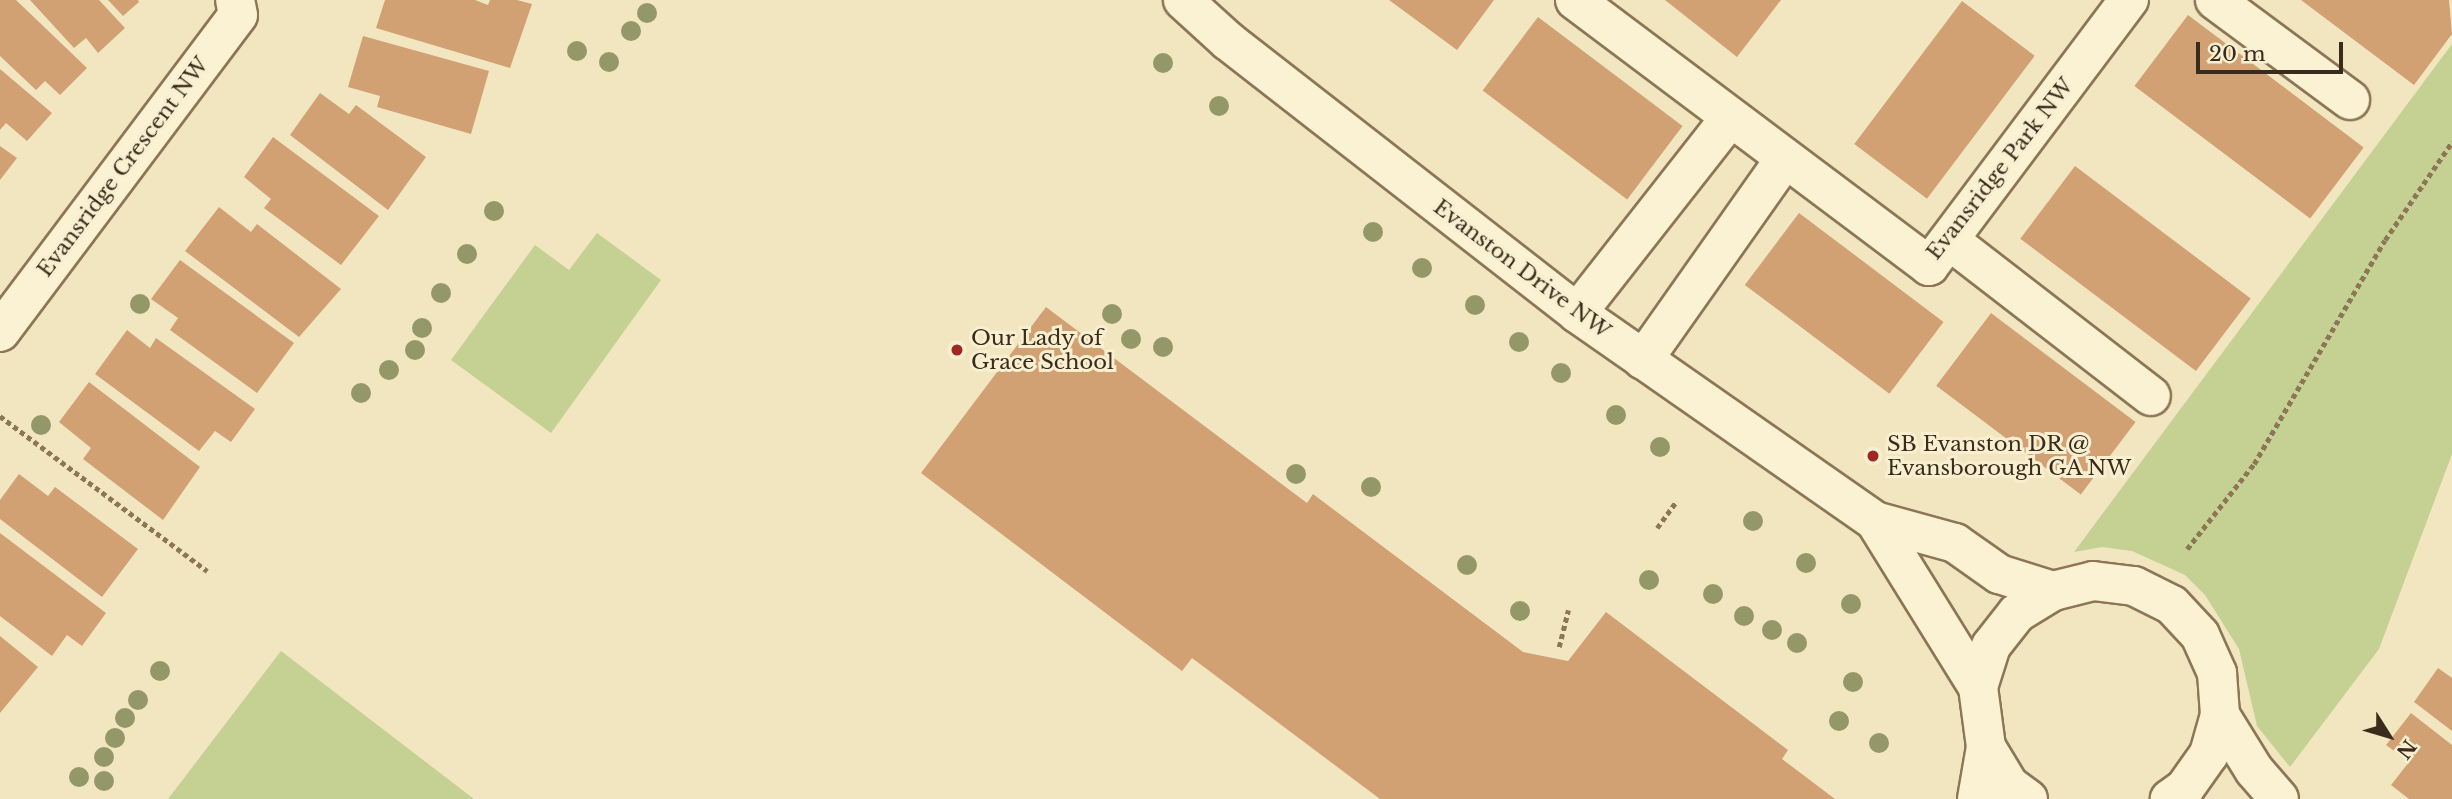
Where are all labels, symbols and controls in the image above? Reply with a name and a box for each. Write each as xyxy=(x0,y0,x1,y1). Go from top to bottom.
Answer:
scale bar xyxy=(2200,28,2347,72)
text: 20 m xyxy=(2209,41,2266,67)
street label: Evansridge Crescent NW xyxy=(32,52,214,282)
street label: Evansridge Park NW xyxy=(1921,73,2079,265)
street label: Evanston Drive NW xyxy=(1429,194,1615,344)
place label: Our Lady of Grace School xyxy=(971,325,1114,375)
marker: Our Lady of Grace School xyxy=(949,342,965,358)
place label: SB Evanston DR @ Evansborough GA NW xyxy=(1887,431,2132,481)
marker: SB Evanston DR @ Evansborough GA NW xyxy=(1865,448,1881,464)
north arrow xyxy=(2354,701,2424,771)
text: N xyxy=(2392,735,2421,763)

